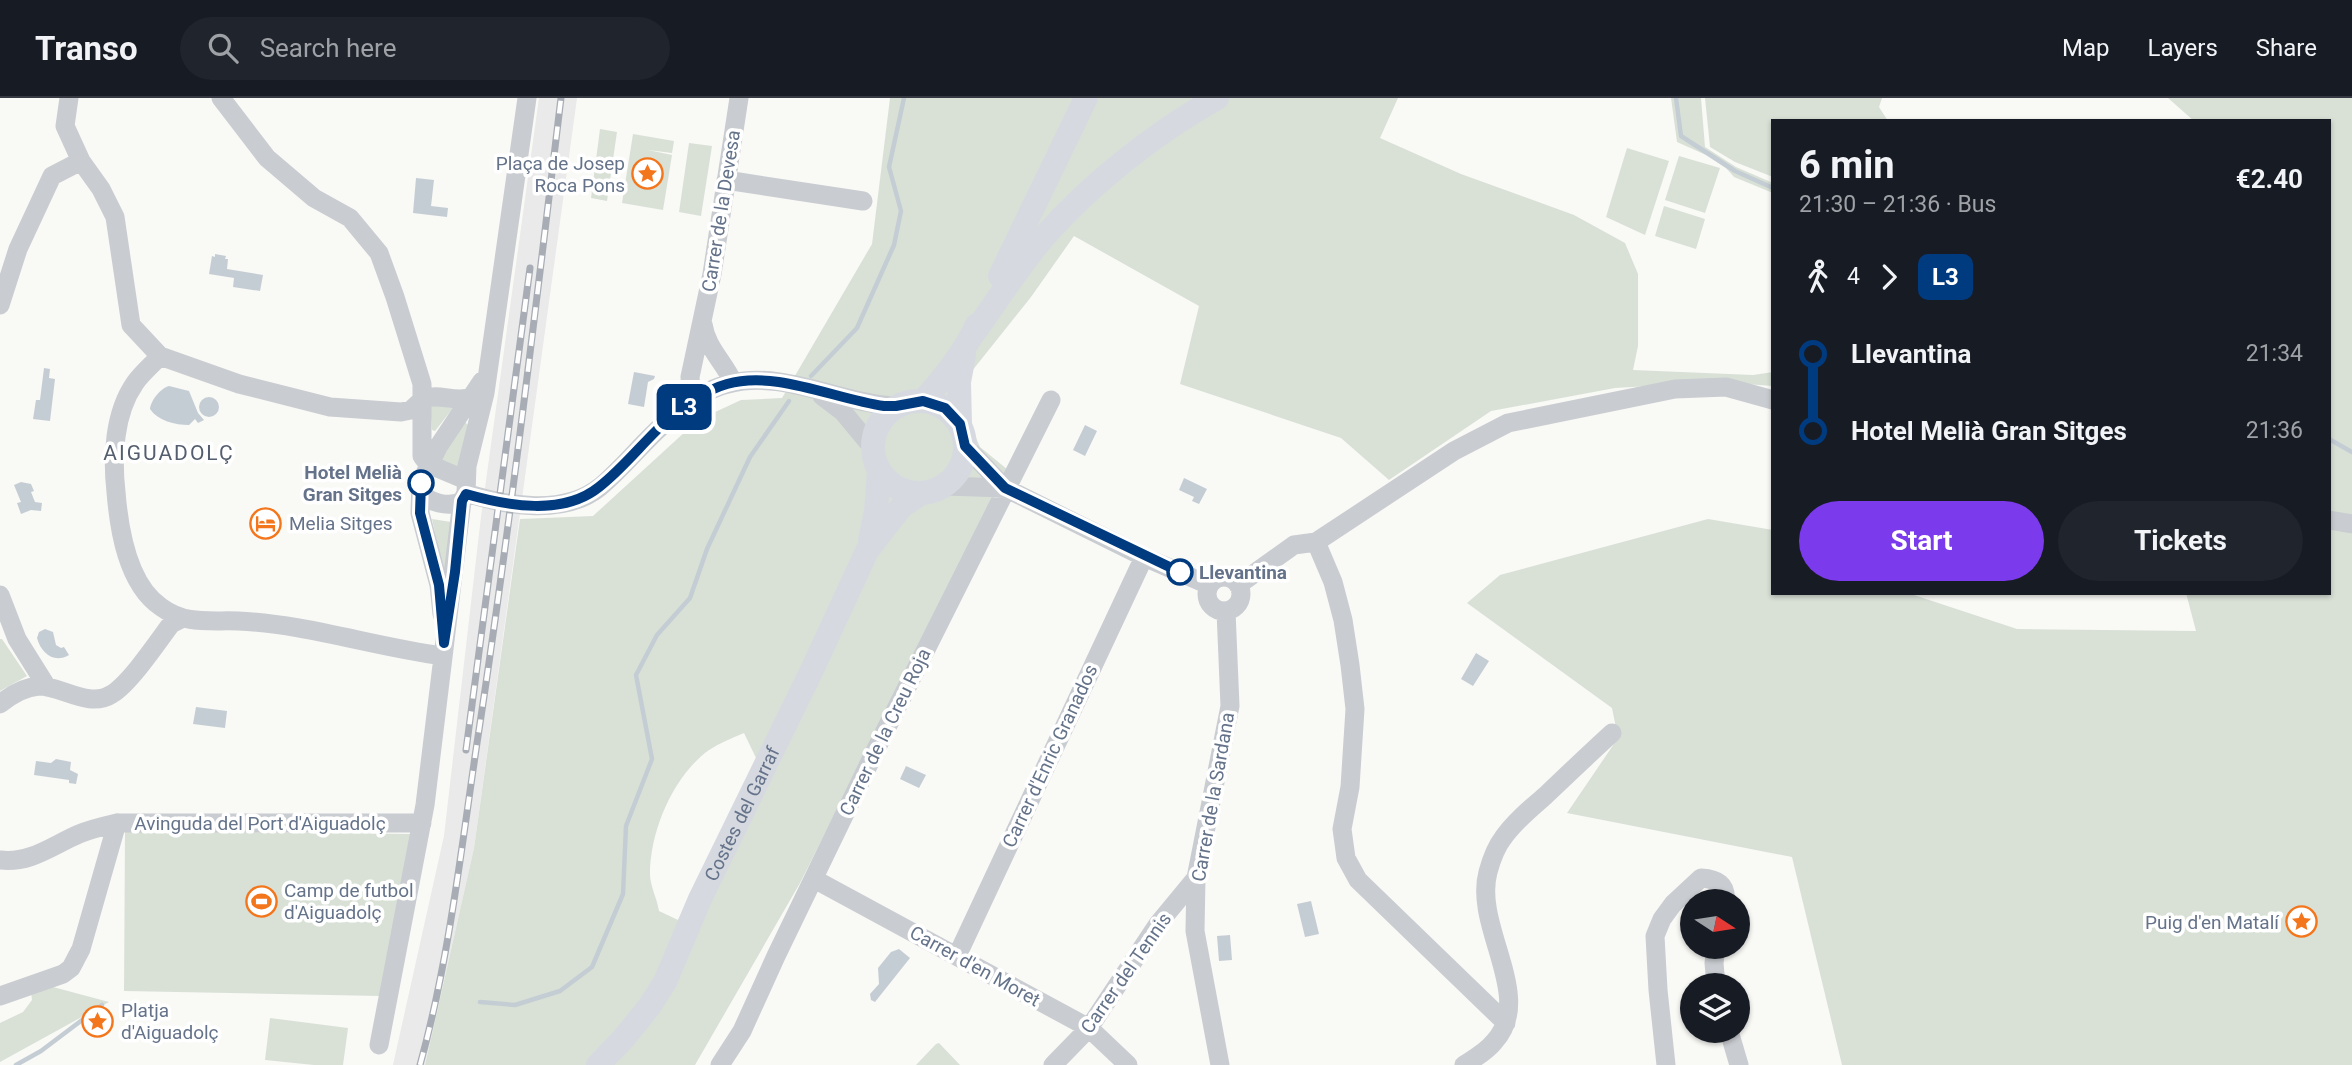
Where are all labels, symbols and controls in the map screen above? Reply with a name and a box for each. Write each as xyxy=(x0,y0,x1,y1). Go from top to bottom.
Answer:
search box xyxy=(180,17,670,80)
text: Transo xyxy=(35,29,138,68)
icon: search xyxy=(204,29,242,67)
text: Search here xyxy=(260,33,396,63)
text: Map xyxy=(2062,34,2110,62)
text: Layers xyxy=(2148,34,2218,62)
text: Share xyxy=(2256,34,2317,62)
street label: Carrer de la Devesa xyxy=(697,128,745,294)
text: 6 min xyxy=(1799,143,1895,187)
place label: Plaça de Josep Roca Pons xyxy=(496,152,625,197)
place icon: Plaça de Josep Roca Pons xyxy=(631,157,665,191)
text: €2.40 xyxy=(2236,164,2303,194)
text: 21:30 – 21:36 · Bus xyxy=(1799,191,1996,218)
icon: walk xyxy=(1799,258,1837,296)
icon: forward xyxy=(1870,258,1908,296)
text: 4 xyxy=(1847,263,1860,290)
text: L3 xyxy=(1932,263,1959,291)
text: Llevantina xyxy=(1851,339,1971,369)
text: 21:34 xyxy=(2246,340,2303,367)
line badge: L3 xyxy=(652,384,716,430)
text: L3 xyxy=(671,393,697,421)
text: Hotel Melià Gran Sitges xyxy=(1851,416,2127,446)
text: 21:36 xyxy=(2246,417,2303,444)
district label: AIGUADOLÇ xyxy=(103,441,235,465)
place label: Hotel Melià Gran Sitges xyxy=(303,461,402,506)
marker: Hotel Melià Gran Sitges xyxy=(408,470,434,496)
button: Start xyxy=(1799,501,2044,581)
button: Tickets xyxy=(2058,501,2303,581)
hotel icon: Melia Sitges xyxy=(249,506,283,540)
place label: Melia Sitges xyxy=(289,512,393,535)
marker: Llevantina xyxy=(1167,559,1193,585)
place label: Llevantina xyxy=(1199,561,1287,584)
street label: Carrer de la Creu Roja xyxy=(835,645,935,819)
street label: Carrer d'Enric Granados xyxy=(997,661,1103,851)
street label: Carrer de la Sardana xyxy=(1187,711,1239,883)
street label: Costes del Garraf xyxy=(699,742,784,885)
street label: Avinguda del Port d'Aiguadolç xyxy=(134,812,386,835)
place label: Camp de futbol d'Aiguadolç xyxy=(284,879,414,924)
sports icon: Camp de futbol d'Aiguadolç xyxy=(244,884,278,918)
north arrow xyxy=(1680,889,1750,959)
map controls xyxy=(1680,889,1750,1043)
place icon: Puig d'en Matalí xyxy=(2285,905,2319,939)
street label: Carrer del Tennis xyxy=(1076,908,1176,1038)
place label: Puig d'en Matalí xyxy=(2145,911,2280,934)
street label: Carrer d'en Moret xyxy=(906,921,1044,1011)
button: layers xyxy=(1680,973,1750,1043)
place label: Platja d'Aiguadolç xyxy=(121,999,219,1044)
place icon: Platja d'Aiguadolç xyxy=(81,1004,115,1038)

